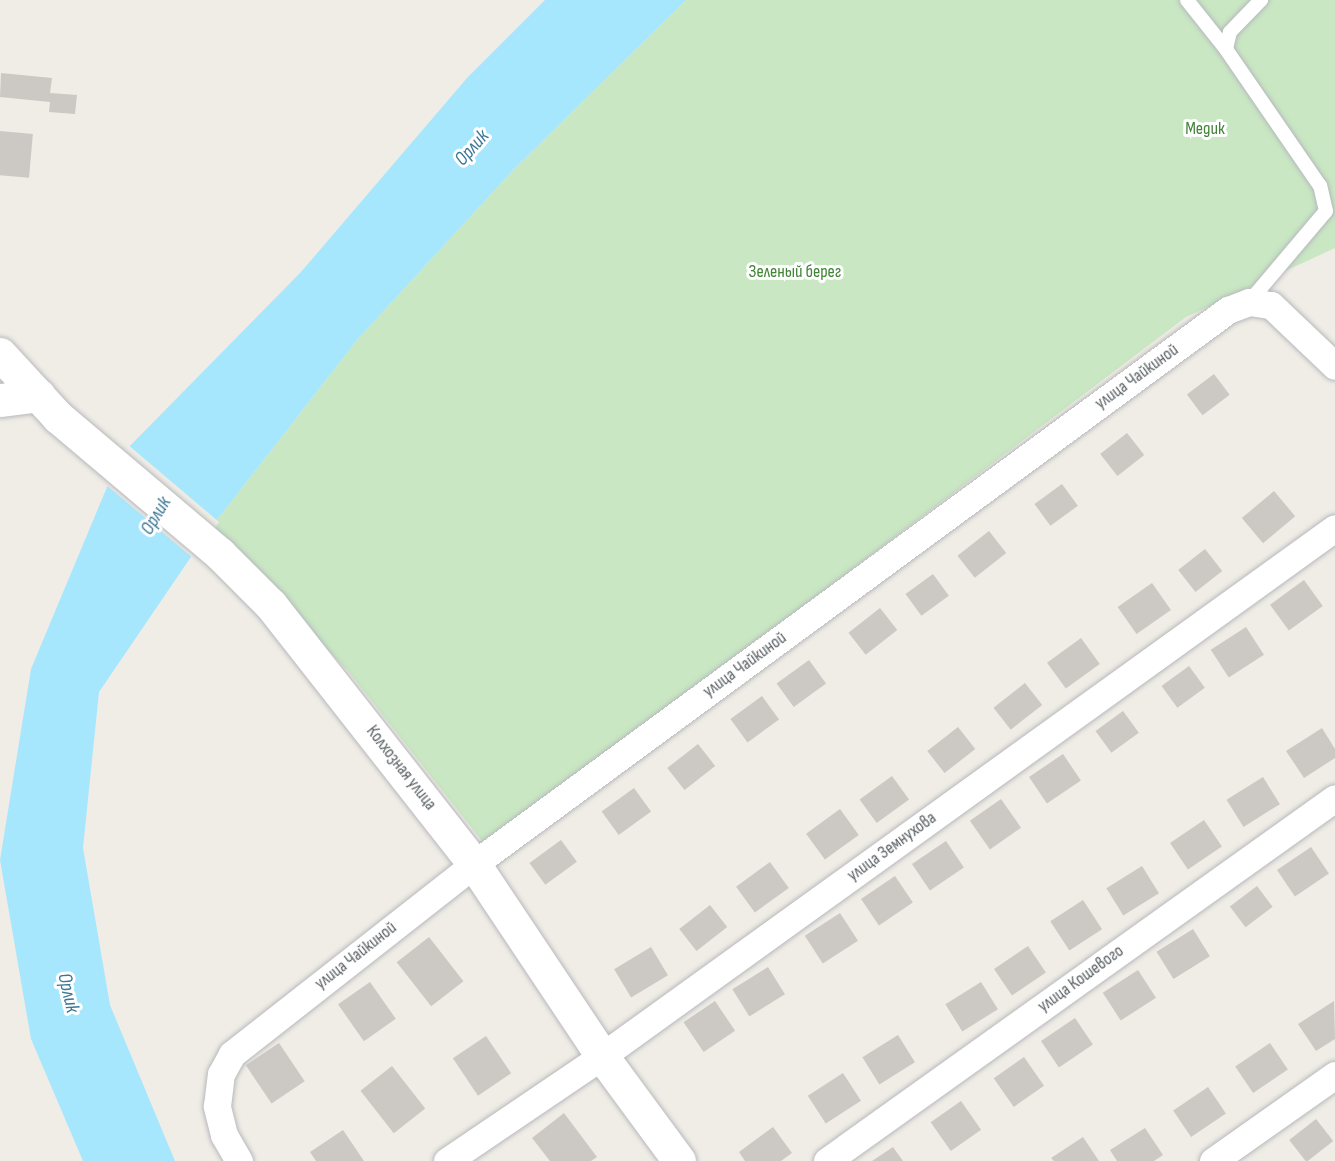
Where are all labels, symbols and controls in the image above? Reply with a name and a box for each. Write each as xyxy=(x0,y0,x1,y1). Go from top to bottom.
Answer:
park label: Медик xyxy=(1185,118,1225,140)
water label: Орлик xyxy=(450,125,494,171)
park label: Зеленый берег xyxy=(749,261,841,283)
street label: улица Чайкиной xyxy=(1091,339,1183,415)
water label: Орлик xyxy=(135,493,177,539)
street label: улица Чайкиной xyxy=(699,627,791,703)
street label: Колхозная улица xyxy=(361,721,441,815)
street label: улица Земнухова xyxy=(843,807,941,887)
street label: улица Чайкиной xyxy=(311,917,401,995)
street label: улица Кошевого xyxy=(1034,941,1128,1017)
water label: Орлик xyxy=(52,971,84,1015)

